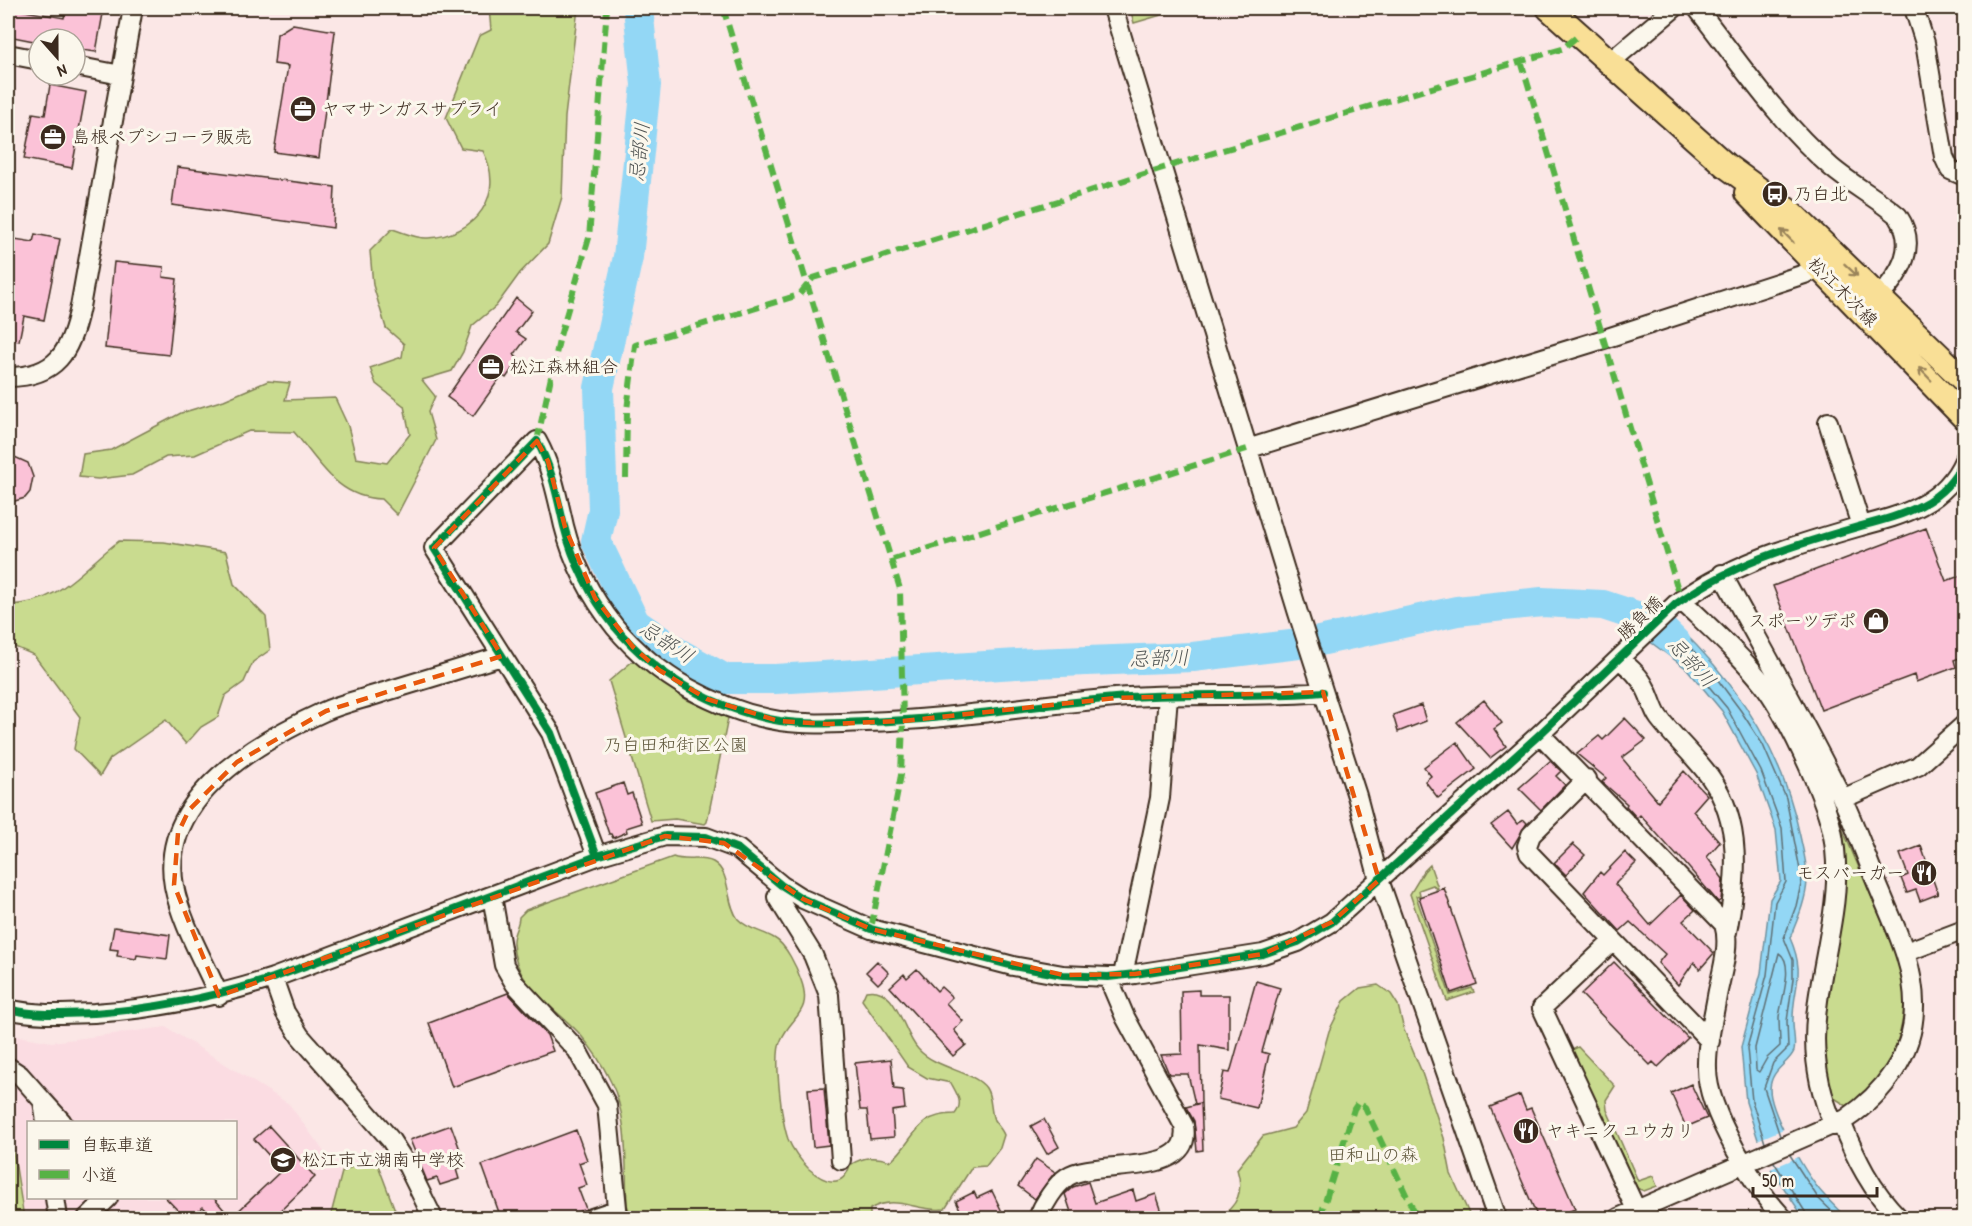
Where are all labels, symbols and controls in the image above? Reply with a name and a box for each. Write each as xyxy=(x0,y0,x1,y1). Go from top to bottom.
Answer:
north arrow xyxy=(27,27,87,87)
text: N xyxy=(54,59,70,83)
office icon: ヤマサンガスサプライ xyxy=(288,94,318,124)
place label: ヤマサンガスサプライ xyxy=(322,96,502,121)
water label: 忌部川 xyxy=(622,121,655,183)
office icon: 島根ペプシコーラ販売 xyxy=(38,122,68,152)
place label: 島根ペプシコーラ販売 xyxy=(72,124,252,149)
bus stop icon: 乃白北 xyxy=(1760,179,1790,209)
place label: 乃白北 xyxy=(1794,181,1848,206)
one-way arrow xyxy=(1780,229,1795,243)
street label: 松江木次線 xyxy=(1803,251,1884,332)
one-way arrow xyxy=(1843,263,1858,277)
office icon: 松江森林組合 xyxy=(476,352,506,382)
place label: 松江森林組合 xyxy=(510,354,618,379)
one-way arrow xyxy=(1918,367,1932,382)
street label: 勝負橋 xyxy=(1612,590,1668,645)
shop icon: スポーツデポ xyxy=(1861,606,1891,636)
place label: スポーツデポ xyxy=(1748,608,1856,633)
water label: 忌部川 xyxy=(635,614,700,669)
water label: 忌部川 xyxy=(1662,630,1722,693)
water label: 忌部川 xyxy=(1129,643,1189,672)
park label: 乃白田和街区公園 xyxy=(604,732,748,757)
restaurant icon: モスバーガー xyxy=(1909,858,1939,888)
place label: モスバーガー xyxy=(1796,860,1904,885)
restaurant icon: ヤキニク ユウカリ xyxy=(1511,1116,1541,1146)
place label: ヤキニク ユウカリ xyxy=(1546,1118,1695,1143)
legend xyxy=(27,1121,237,1199)
text: 自転車道 xyxy=(81,1132,153,1157)
park label: 田和山の森 xyxy=(1328,1142,1418,1167)
school or university icon: 松江市立湖南中学校 xyxy=(268,1145,298,1175)
place label: 松江市立湖南中学校 xyxy=(302,1147,464,1172)
scale bar xyxy=(1753,1160,1878,1198)
text: 小道 xyxy=(81,1162,117,1187)
text: 50 m xyxy=(1762,1168,1794,1193)

